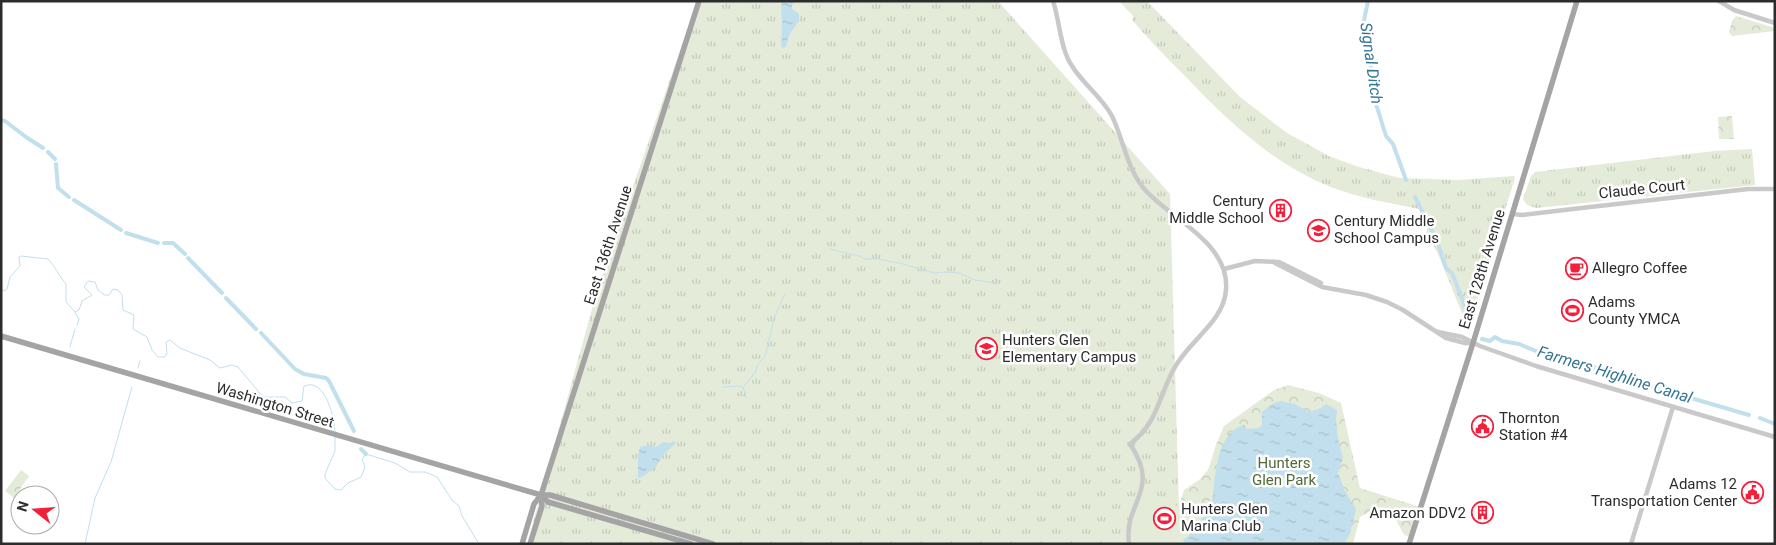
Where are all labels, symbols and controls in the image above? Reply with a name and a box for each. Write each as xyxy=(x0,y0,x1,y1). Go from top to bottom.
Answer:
water label: Signal Ditch xyxy=(1356,21,1387,105)
street label: Claude Court xyxy=(1598,175,1686,202)
street label: East 136th Avenue xyxy=(580,183,636,307)
place label: Century Middle School xyxy=(1169,192,1264,227)
building icon: Century Middle School xyxy=(1268,198,1292,222)
street label: East 128th Avenue xyxy=(1455,207,1509,331)
place label: Century Middle School Campus xyxy=(1334,212,1439,247)
school or university icon: Century Middle School Campus xyxy=(1306,218,1330,242)
cafe icon: Allegro Coffee xyxy=(1564,256,1588,280)
place label: Allegro Coffee xyxy=(1592,259,1687,277)
place label: Adams County YMCA xyxy=(1588,293,1680,328)
sports icon: Adams County YMCA xyxy=(1560,299,1584,323)
place label: Hunters Glen Elementary Campus xyxy=(1002,331,1136,366)
school or university icon: Hunters Glen Elementary Campus xyxy=(974,337,998,361)
water label: Farmers Highline Canal xyxy=(1535,342,1695,407)
street label: Washington Street xyxy=(214,378,336,432)
place label: Thornton Station #4 xyxy=(1499,409,1568,444)
public building icon: Thornton Station #4 xyxy=(1471,415,1495,439)
park label: Hunters Glen Park xyxy=(1252,454,1316,489)
place label: Adams 12 Transportation Center xyxy=(1591,475,1737,510)
public building icon: Adams 12 Transportation Center xyxy=(1741,481,1765,505)
north arrow xyxy=(10,485,60,535)
text: N xyxy=(13,499,32,513)
place label: Hunters Glen Marina Club xyxy=(1181,500,1268,535)
building icon: Amazon DDV2 xyxy=(1470,501,1494,525)
place label: Amazon DDV2 xyxy=(1370,504,1466,522)
sports icon: Hunters Glen Marina Club xyxy=(1153,506,1177,530)

